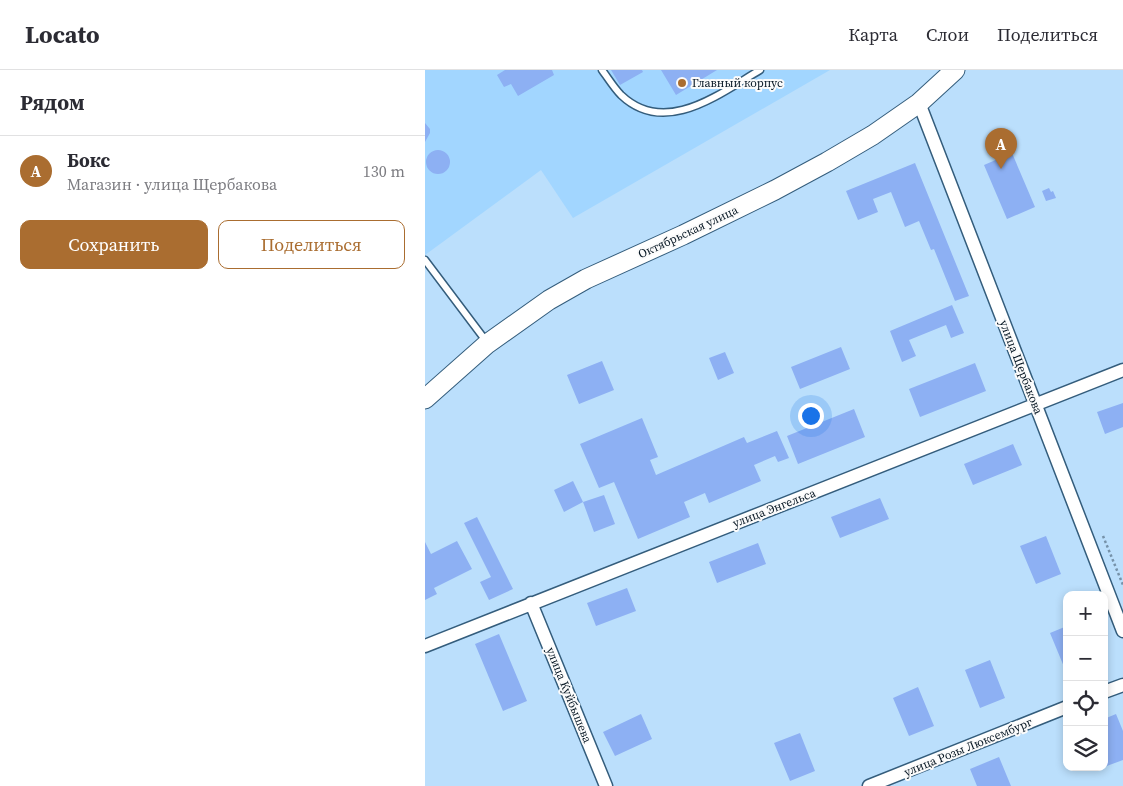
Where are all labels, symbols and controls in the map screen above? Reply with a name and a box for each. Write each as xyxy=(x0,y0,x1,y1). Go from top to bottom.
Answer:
text: Locato xyxy=(25,18,100,51)
text: Карта xyxy=(848,22,898,47)
text: Слои xyxy=(926,22,969,47)
text: Поделиться xyxy=(997,22,1098,47)
place label: Главный корпус xyxy=(692,75,783,91)
marker: Главный корпус xyxy=(676,77,688,89)
text: Рядом xyxy=(20,88,85,117)
pin: A xyxy=(985,128,1017,169)
text: Бокс xyxy=(67,147,110,173)
text: A xyxy=(31,160,41,182)
text: 130 m xyxy=(363,160,405,182)
text: Магазин · улица Щербакова xyxy=(67,173,277,195)
street label: Октябрьская улица xyxy=(635,201,741,262)
button: Сохранить xyxy=(20,220,208,269)
button: Поделиться xyxy=(218,220,405,269)
street label: улица Щербакова xyxy=(996,318,1047,417)
your location xyxy=(798,403,824,429)
street label: улица Энгельса xyxy=(730,484,819,531)
map controls xyxy=(1063,591,1108,771)
button: + xyxy=(1063,591,1108,636)
button: − xyxy=(1063,636,1108,681)
street label: улица Куйбышева xyxy=(543,645,596,746)
button: locate xyxy=(1063,681,1108,726)
street label: улица Розы Люксембург xyxy=(901,714,1035,780)
button: layers xyxy=(1063,726,1108,771)

